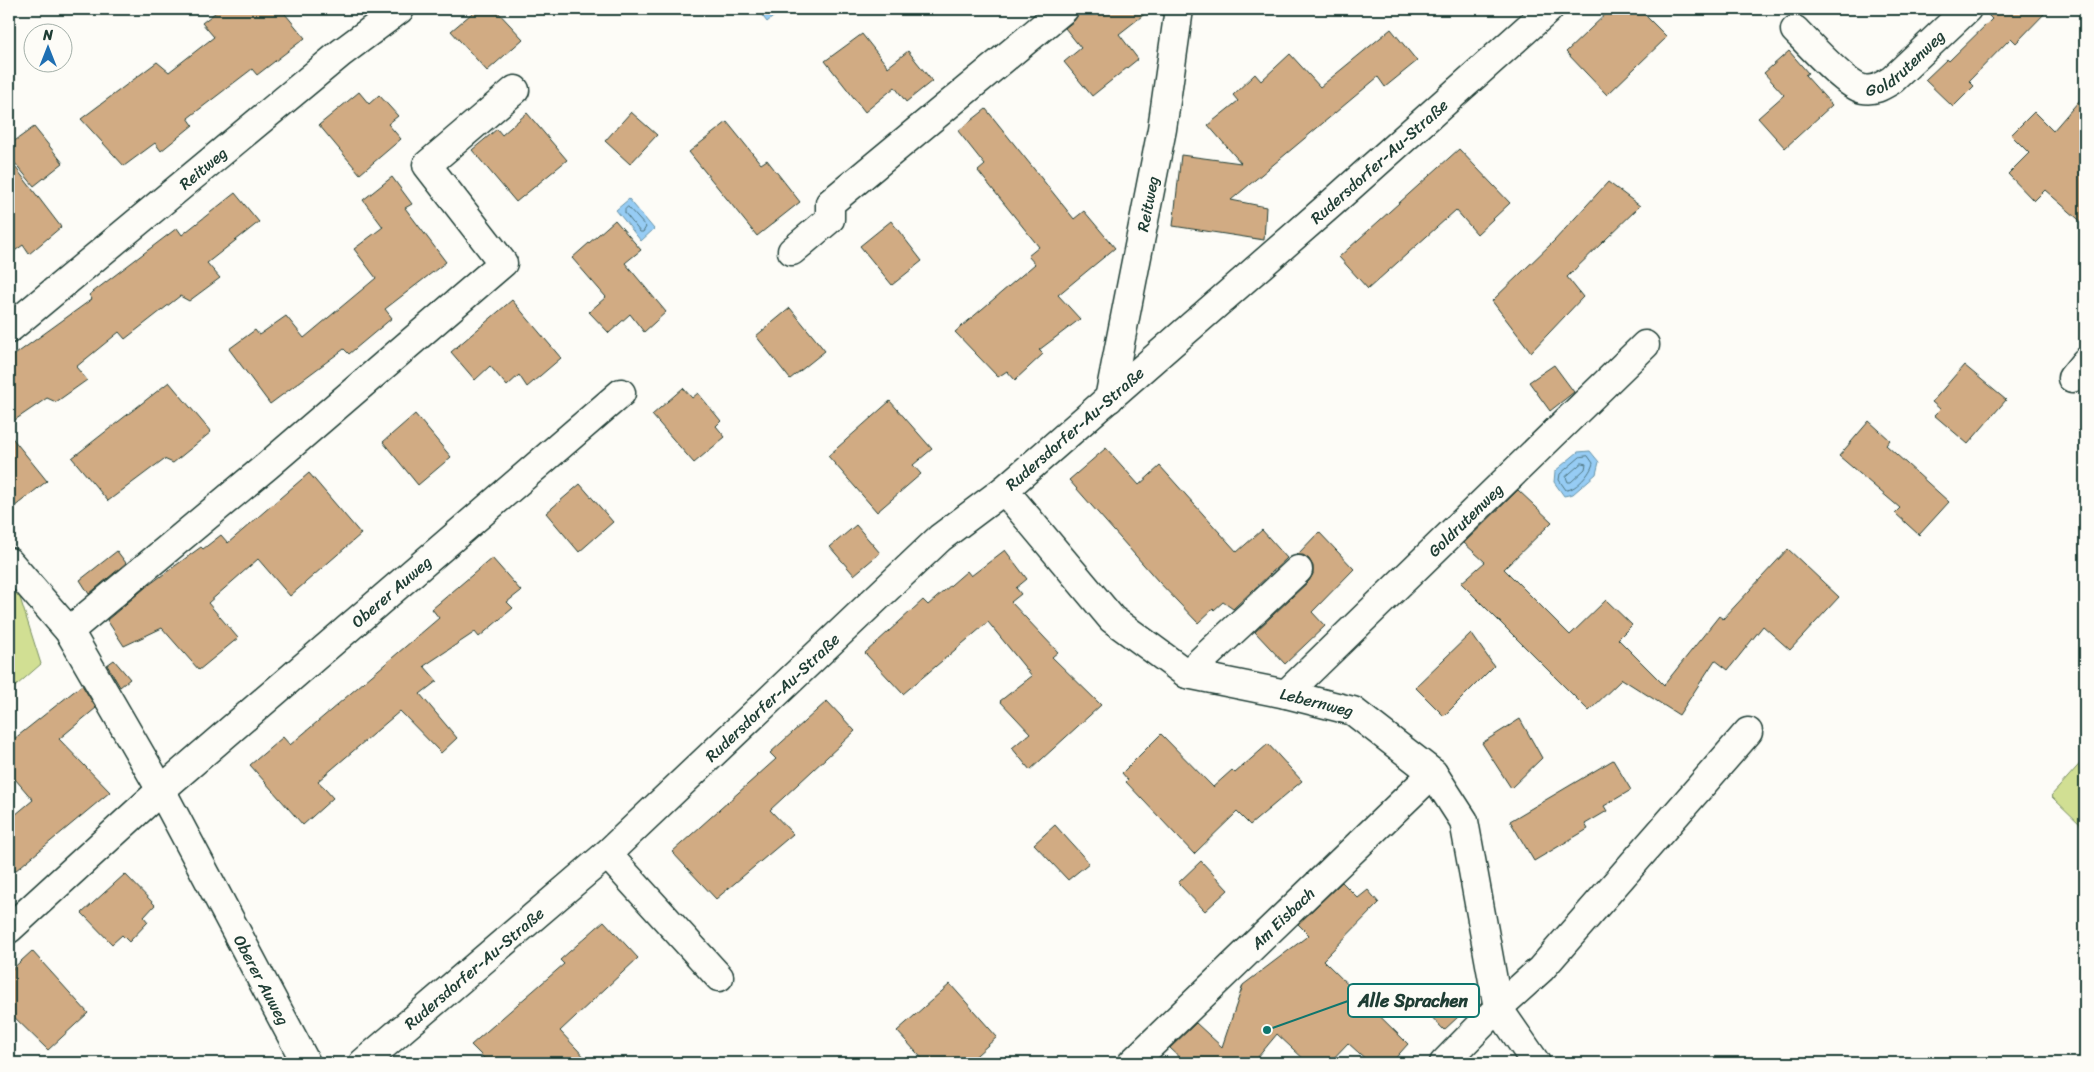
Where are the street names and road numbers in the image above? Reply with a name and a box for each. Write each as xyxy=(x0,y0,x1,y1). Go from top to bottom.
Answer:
street label: Goldrutenweg xyxy=(1865,23,1952,105)
street label: Rudersdorfer-Au-Straße xyxy=(1303,92,1455,231)
street label: Reitweg xyxy=(172,139,234,197)
street label: Reitweg xyxy=(1128,173,1167,234)
street label: Rudersdorfer-Au-Straße xyxy=(998,359,1151,498)
street label: Goldrutenweg xyxy=(1421,476,1510,564)
street label: Oberer Auweg xyxy=(344,548,439,635)
street label: Rudersdorfer-Au-Straße xyxy=(698,626,847,769)
street label: Lebernweg xyxy=(1277,679,1356,726)
street label: Am Eisbach xyxy=(1243,880,1322,957)
street label: Rudersdorfer-Au-Straße xyxy=(397,900,551,1037)
street label: Oberer Auweg xyxy=(225,929,297,1031)

